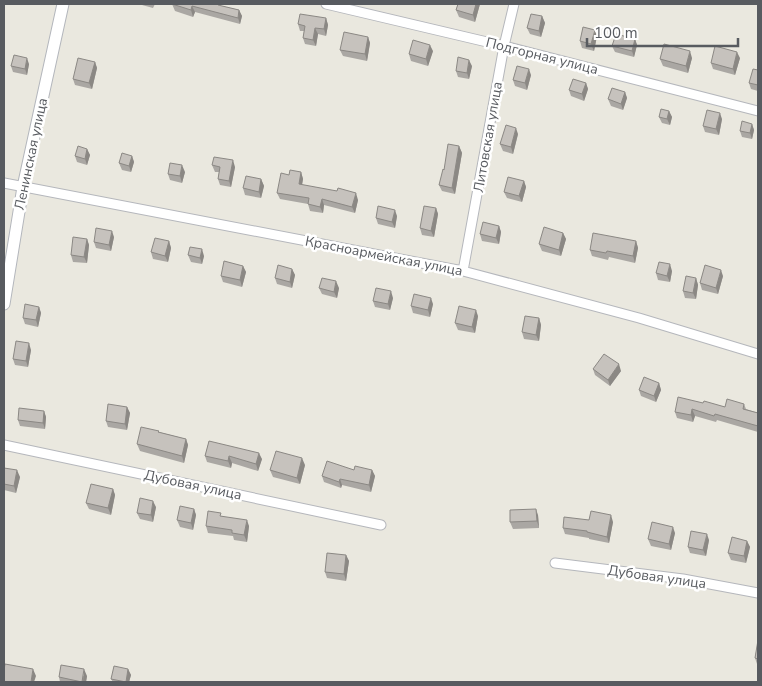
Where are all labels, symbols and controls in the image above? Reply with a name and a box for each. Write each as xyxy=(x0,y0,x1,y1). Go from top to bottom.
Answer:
scale bar xyxy=(587,15,738,47)
text: 100 m xyxy=(594,23,638,43)
street label: Подгорная улица xyxy=(484,33,600,79)
street label: Литовская улица xyxy=(469,80,507,194)
street label: Ленинская улица xyxy=(10,96,52,212)
street label: Красноармейская улица xyxy=(304,231,464,281)
street label: Дубовая улица xyxy=(143,465,243,505)
street label: Дубовая улица xyxy=(607,561,707,593)

